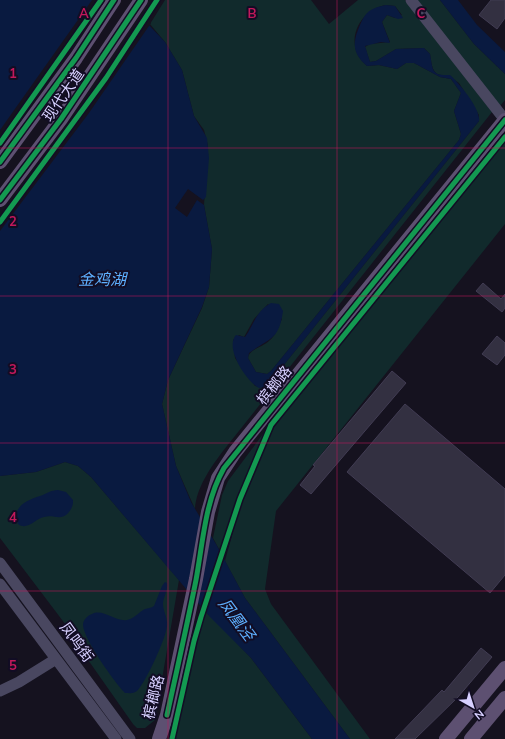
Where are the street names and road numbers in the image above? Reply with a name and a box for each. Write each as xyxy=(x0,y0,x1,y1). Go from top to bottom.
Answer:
street label: 现代大道 xyxy=(38,65,88,125)
street label: 槟榔路 xyxy=(252,362,296,408)
street label: 凤鸣街 xyxy=(56,618,98,666)
street label: 槟榔路 xyxy=(138,673,168,721)

